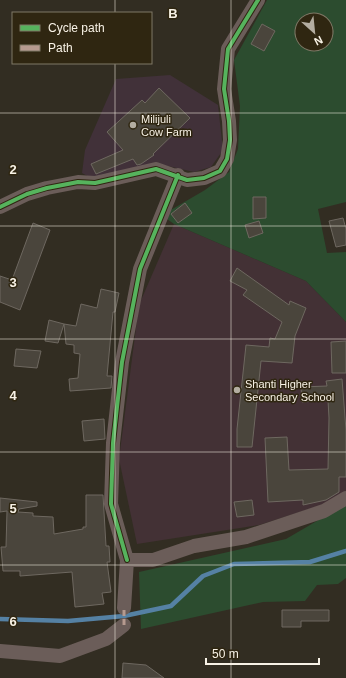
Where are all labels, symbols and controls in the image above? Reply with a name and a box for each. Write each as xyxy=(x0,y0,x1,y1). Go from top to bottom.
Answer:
text: B xyxy=(168,6,178,21)
legend xyxy=(12,12,152,64)
north arrow xyxy=(294,12,334,52)
text: Cycle path xyxy=(48,21,105,35)
text: N xyxy=(312,34,325,48)
text: Path xyxy=(48,41,73,55)
place label: Milijuli Cow Farm xyxy=(141,113,192,138)
marker: Milijuli Cow Farm xyxy=(128,120,138,130)
text: 2 xyxy=(9,162,17,177)
text: 3 xyxy=(9,275,17,290)
place label: Shanti Higher Secondary School xyxy=(245,378,334,403)
marker: Shanti Higher Secondary School xyxy=(232,385,242,395)
text: 4 xyxy=(9,388,17,403)
text: 5 xyxy=(9,501,17,516)
text: 6 xyxy=(9,614,17,629)
scale bar xyxy=(206,640,319,666)
text: 50 m xyxy=(212,647,239,661)

